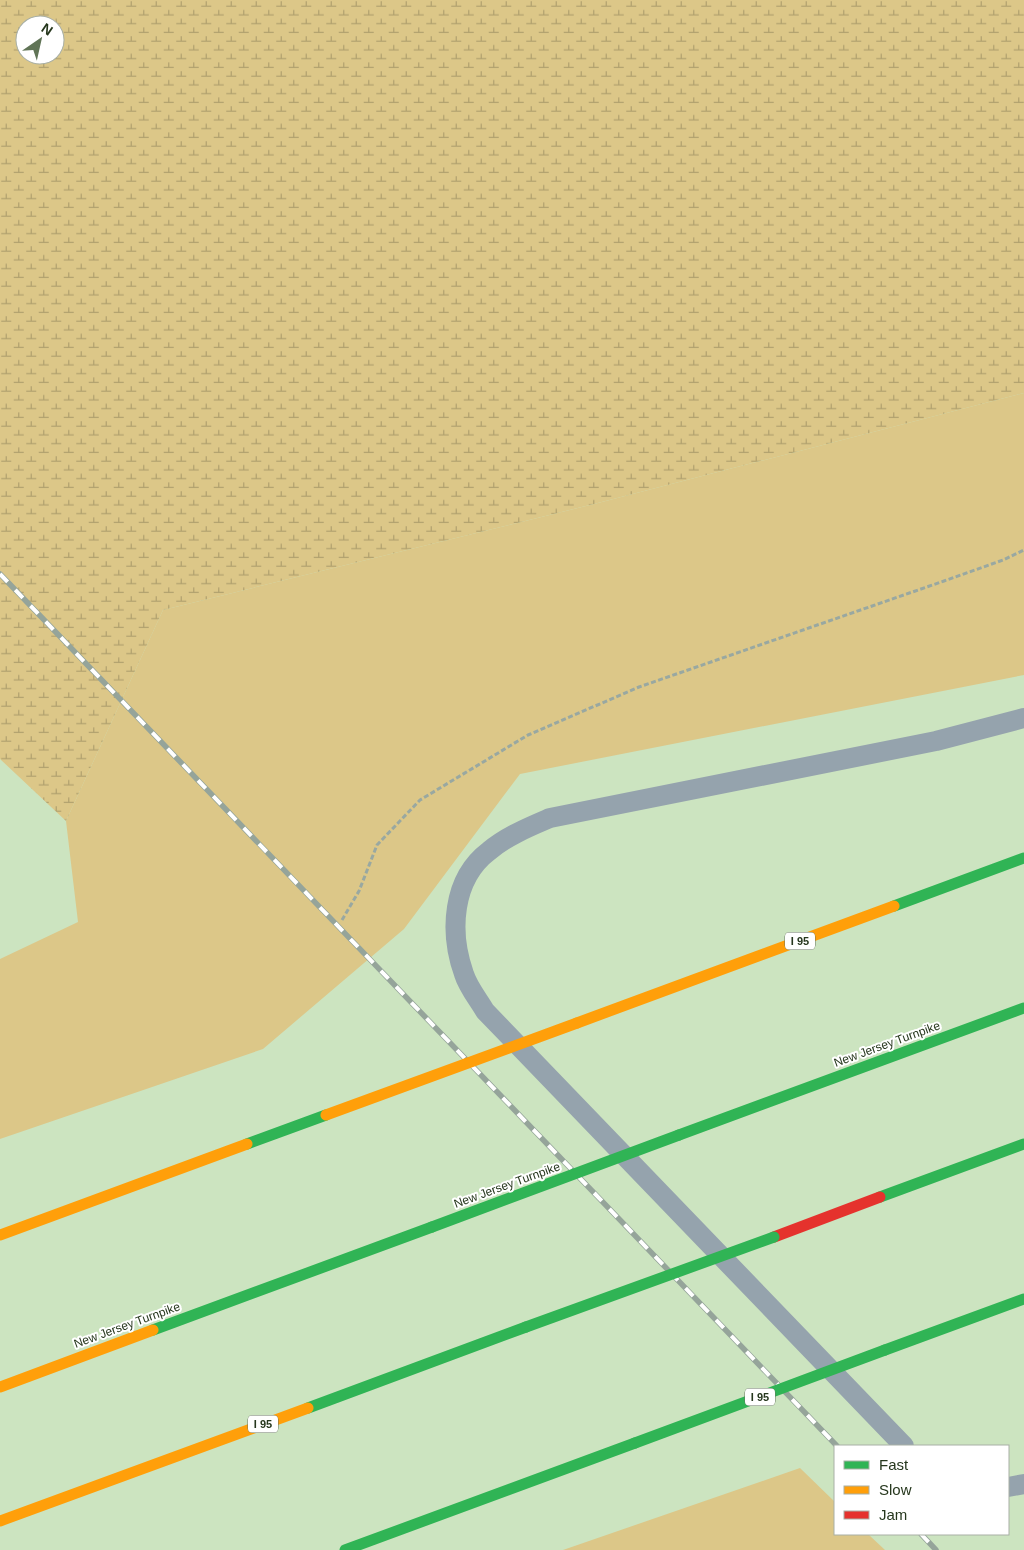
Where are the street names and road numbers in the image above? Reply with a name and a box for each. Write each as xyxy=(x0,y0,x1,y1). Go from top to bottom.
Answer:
road number: I 95 xyxy=(785,932,815,949)
street label: New Jersey Turnpike xyxy=(832,1018,942,1070)
street label: New Jersey Turnpike xyxy=(452,1159,562,1211)
street label: New Jersey Turnpike xyxy=(72,1299,182,1351)
road number: I 95 xyxy=(745,1388,775,1405)
road number: I 95 xyxy=(248,1416,278,1432)

